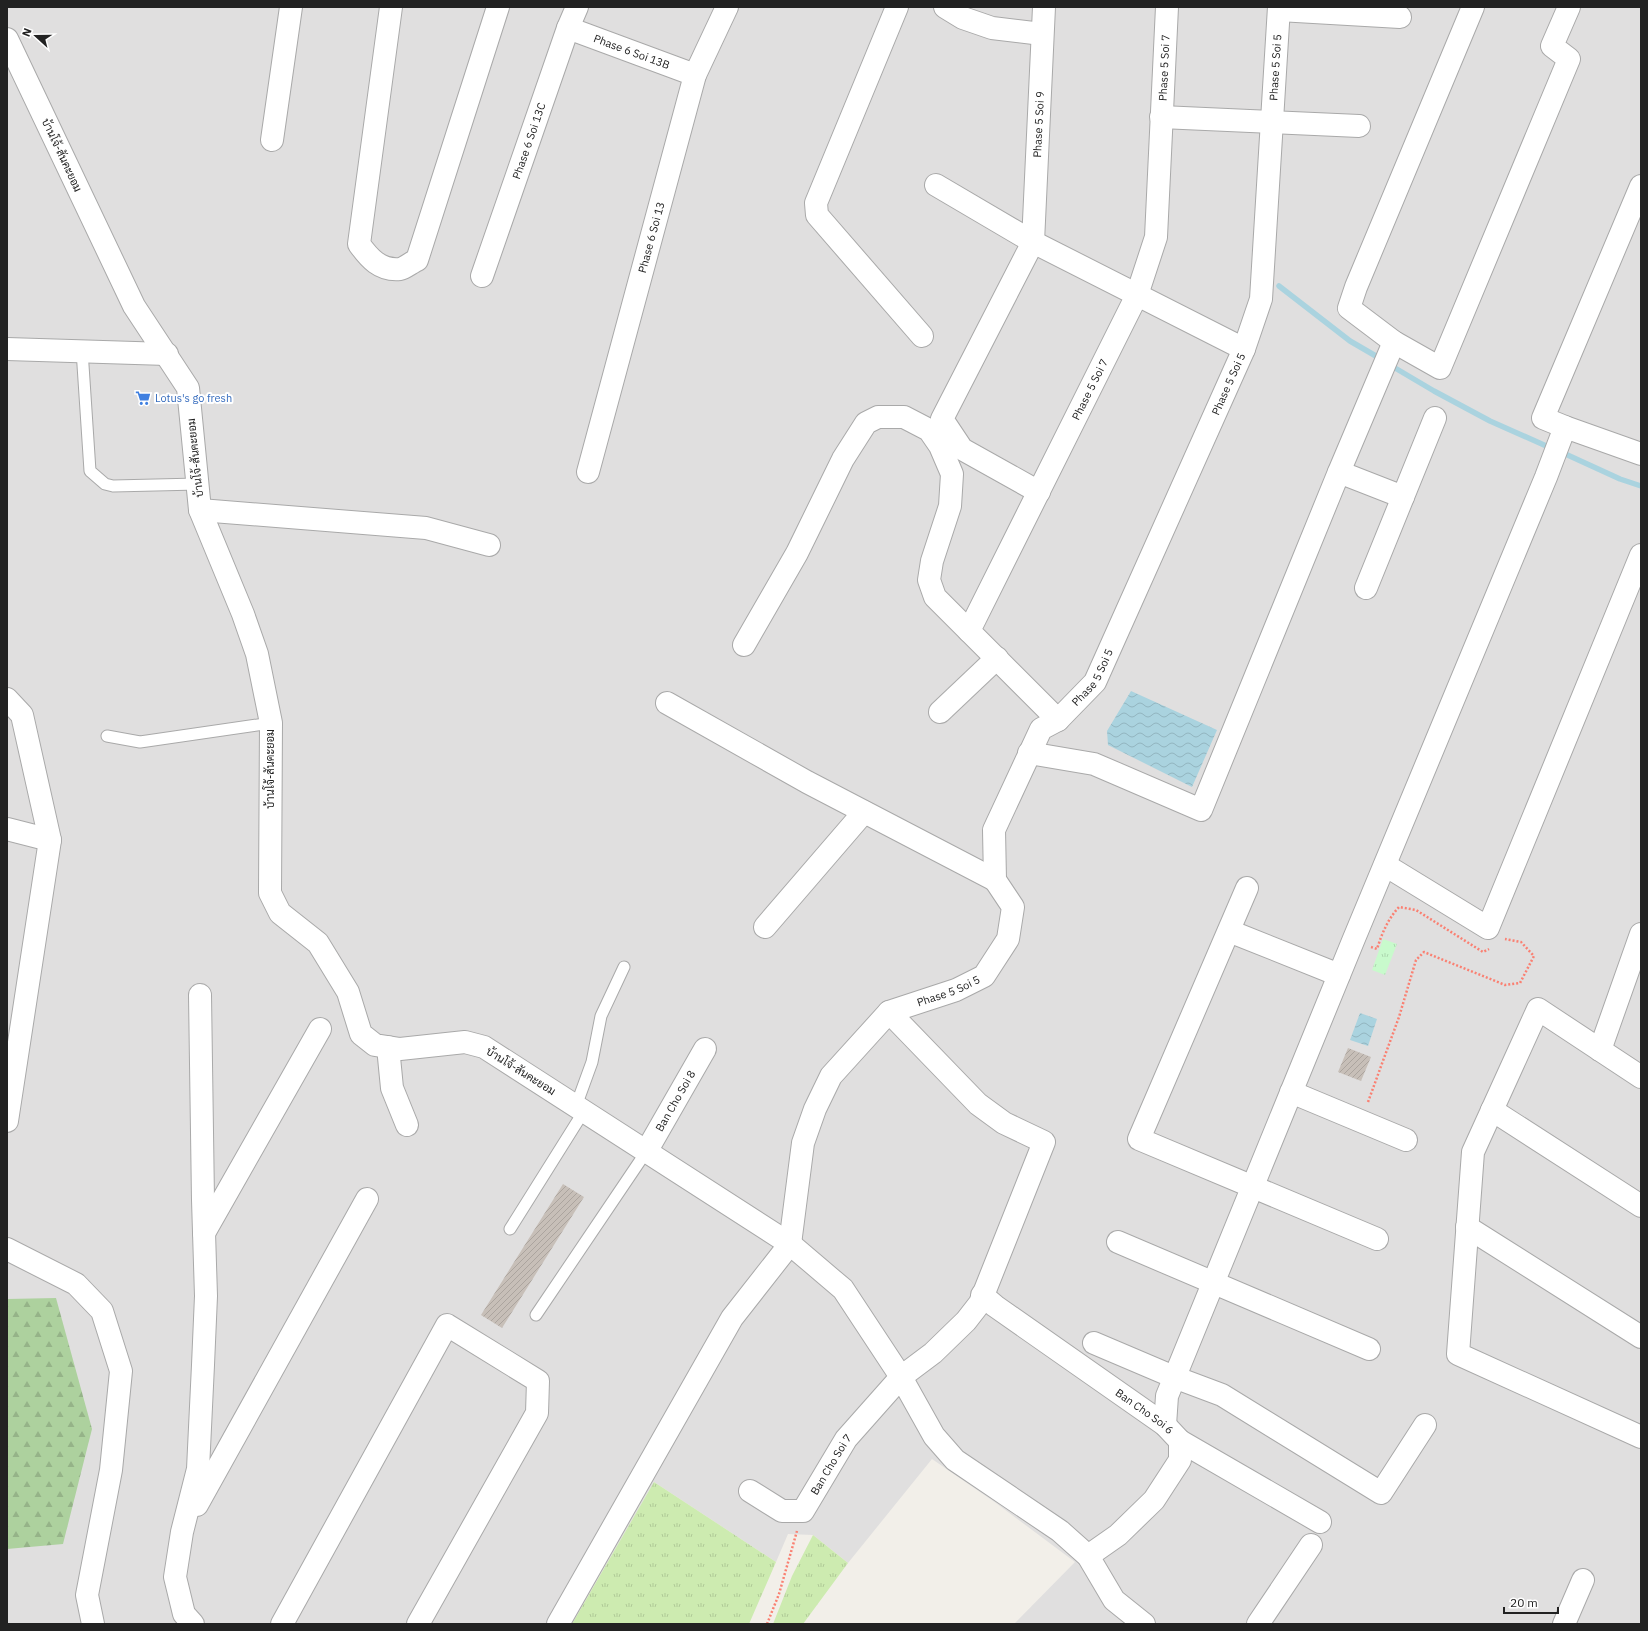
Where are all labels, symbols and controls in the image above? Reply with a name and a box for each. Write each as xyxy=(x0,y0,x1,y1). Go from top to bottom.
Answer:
north arrow xyxy=(16,16,56,56)
text: N xyxy=(19,26,35,39)
street label: Phase 6 Soi 13B xyxy=(592,31,672,72)
street label: Phase 5 Soi 7 xyxy=(1156,34,1173,101)
street label: Phase 5 Soi 5 xyxy=(1266,34,1284,101)
street label: Phase 5 Soi 9 xyxy=(1030,91,1047,158)
street label: Phase 6 Soi 13C xyxy=(509,101,549,181)
street label: บ้านโจ้-สันคะยอม xyxy=(39,116,86,194)
street label: Phase 6 Soi 13 xyxy=(635,200,668,275)
street label: Phase 5 Soi 5 xyxy=(1208,351,1248,417)
street label: Phase 5 Soi 7 xyxy=(1069,356,1111,422)
supermarket icon: Lotus's go fresh xyxy=(134,389,152,407)
place label: Lotus's go fresh xyxy=(155,391,232,405)
street label: บ้านโจ้-สันคะยอม xyxy=(183,418,206,498)
street label: Phase 5 Soi 5 xyxy=(1069,646,1116,709)
street label: บ้านโจ้-สันคะยอม xyxy=(262,729,277,809)
street label: Phase 5 Soi 5 xyxy=(915,972,982,1009)
street label: บ้านโจ้-สันคะยอม xyxy=(484,1043,559,1098)
street label: Ban Cho Soi 8 xyxy=(652,1068,698,1134)
street label: Ban Cho Soi 6 xyxy=(1113,1386,1177,1437)
street label: Ban Cho Soi 7 xyxy=(807,1431,854,1497)
scale bar xyxy=(1504,1589,1558,1615)
text: 20 m xyxy=(1510,1595,1538,1610)

